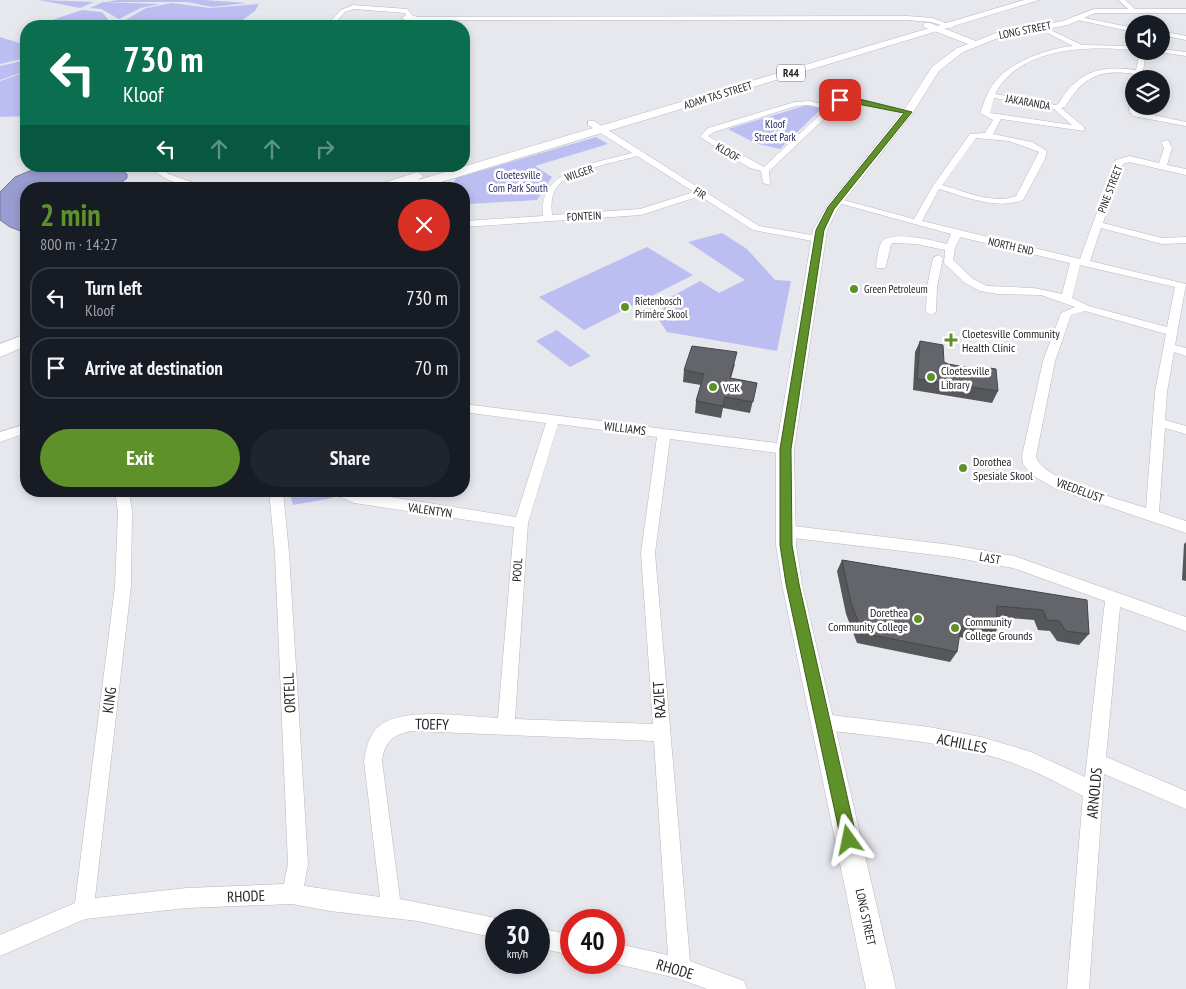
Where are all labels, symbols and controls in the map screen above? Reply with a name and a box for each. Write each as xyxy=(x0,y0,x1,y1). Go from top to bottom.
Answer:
map controls xyxy=(1125,15,1170,115)
button: sound xyxy=(1125,15,1170,60)
street label: LONG STREET xyxy=(998,18,1052,42)
text: 730 m xyxy=(123,36,204,82)
icon: left xyxy=(40,40,105,105)
road number: R44 xyxy=(777,64,805,82)
button: layers xyxy=(1125,70,1170,115)
street label: ADAM TAS STREET xyxy=(682,78,754,112)
pin xyxy=(819,79,861,121)
text: Kloof xyxy=(123,80,163,108)
icon: arrive xyxy=(826,86,854,114)
street label: JAKARANDA xyxy=(1004,91,1052,113)
park label: Kloof Street Park xyxy=(754,117,796,144)
icon: left xyxy=(152,135,180,163)
icon: ahead xyxy=(205,135,233,163)
icon: ahead xyxy=(258,135,286,163)
icon: right xyxy=(311,135,339,163)
street label: KLOOF xyxy=(713,139,743,165)
street label: WILGER xyxy=(563,162,595,184)
street label: PINE STREET xyxy=(1095,163,1125,215)
park label: Cloetesville Com Park South xyxy=(488,168,548,195)
street label: FIR xyxy=(691,184,709,202)
text: 2 min xyxy=(40,195,101,234)
button: close xyxy=(398,199,450,251)
street label: FONTEIN xyxy=(566,208,602,224)
text: 800 m · 14:27 xyxy=(40,234,118,254)
street label: NORTH END xyxy=(987,234,1035,258)
text: Turn left xyxy=(85,276,142,300)
place label: Green Petroleum xyxy=(864,282,928,296)
marker: Green Petroleum xyxy=(848,283,860,295)
icon: left xyxy=(42,284,70,312)
text: 730 m xyxy=(406,286,448,310)
place label: Rietenbosch Primêre Skool xyxy=(635,294,688,321)
text: Kloof xyxy=(85,300,114,320)
marker: Rietenbosch Primêre Skool xyxy=(619,301,631,313)
place label: Cloetesville Community Health Clinic xyxy=(962,326,1060,355)
marker: Cloetesville Community Health Clinic xyxy=(944,333,958,347)
icon: arrive xyxy=(42,354,70,382)
text: Arrive at destination xyxy=(85,356,223,380)
text: 70 m xyxy=(415,356,448,380)
place label: Cloetesville Library xyxy=(941,363,990,392)
marker: Cloetesville Library xyxy=(925,371,937,383)
place label: VGK xyxy=(722,380,740,395)
marker: VGK xyxy=(707,381,719,393)
street label: WILLIAMS xyxy=(603,418,647,438)
button: Exit xyxy=(40,429,240,487)
button: Share xyxy=(250,429,450,487)
place label: Dorothea Spesiale Skool xyxy=(973,454,1033,483)
marker: Dorothea Spesiale Skool xyxy=(957,462,969,474)
street label: VREDELUST xyxy=(1053,474,1106,506)
street label: VALENTYN xyxy=(406,499,453,521)
street label: LAST xyxy=(978,549,1002,567)
street label: POOL xyxy=(509,558,525,582)
place label: Dorethea Community College xyxy=(828,605,908,634)
marker: Dorethea Community College xyxy=(912,613,924,625)
place label: Community College Grounds xyxy=(965,614,1033,643)
marker: Community College Grounds xyxy=(949,622,961,634)
street label: ORTELL xyxy=(278,672,300,714)
street label: RAZIET xyxy=(648,681,670,719)
street label: KING xyxy=(98,686,120,714)
street label: TOEFY xyxy=(415,714,449,734)
street label: ACHILLES xyxy=(935,729,989,757)
street label: ARNOLDS xyxy=(1082,767,1106,819)
position arrow xyxy=(822,813,874,865)
street label: RHODE xyxy=(227,886,265,906)
street label: LONG STREET xyxy=(853,887,879,947)
speed limit sign: 40 xyxy=(560,909,625,974)
text: 30 xyxy=(506,919,529,951)
text: km/h xyxy=(507,946,528,961)
street label: RHODE xyxy=(654,955,696,983)

